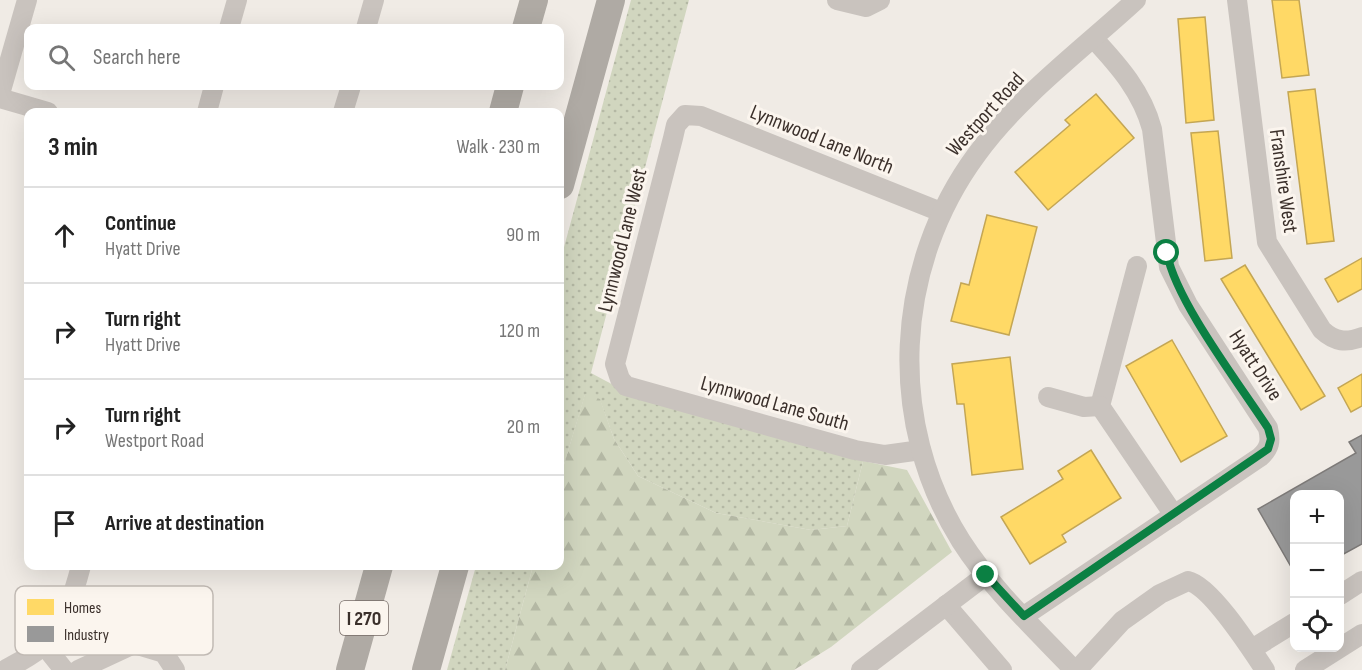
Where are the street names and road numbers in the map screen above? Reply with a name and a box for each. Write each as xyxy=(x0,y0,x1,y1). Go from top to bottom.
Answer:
street label: Westport Road xyxy=(941,67,1029,161)
street label: Lynnwood Lane North xyxy=(747,99,897,180)
street label: Franshire West xyxy=(1264,128,1303,234)
street label: Lynnwood Lane West xyxy=(593,166,652,314)
street label: Hyatt Drive xyxy=(1223,325,1288,405)
street label: Lynnwood Lane South xyxy=(698,370,852,437)
road number: I 270 xyxy=(340,601,388,635)

